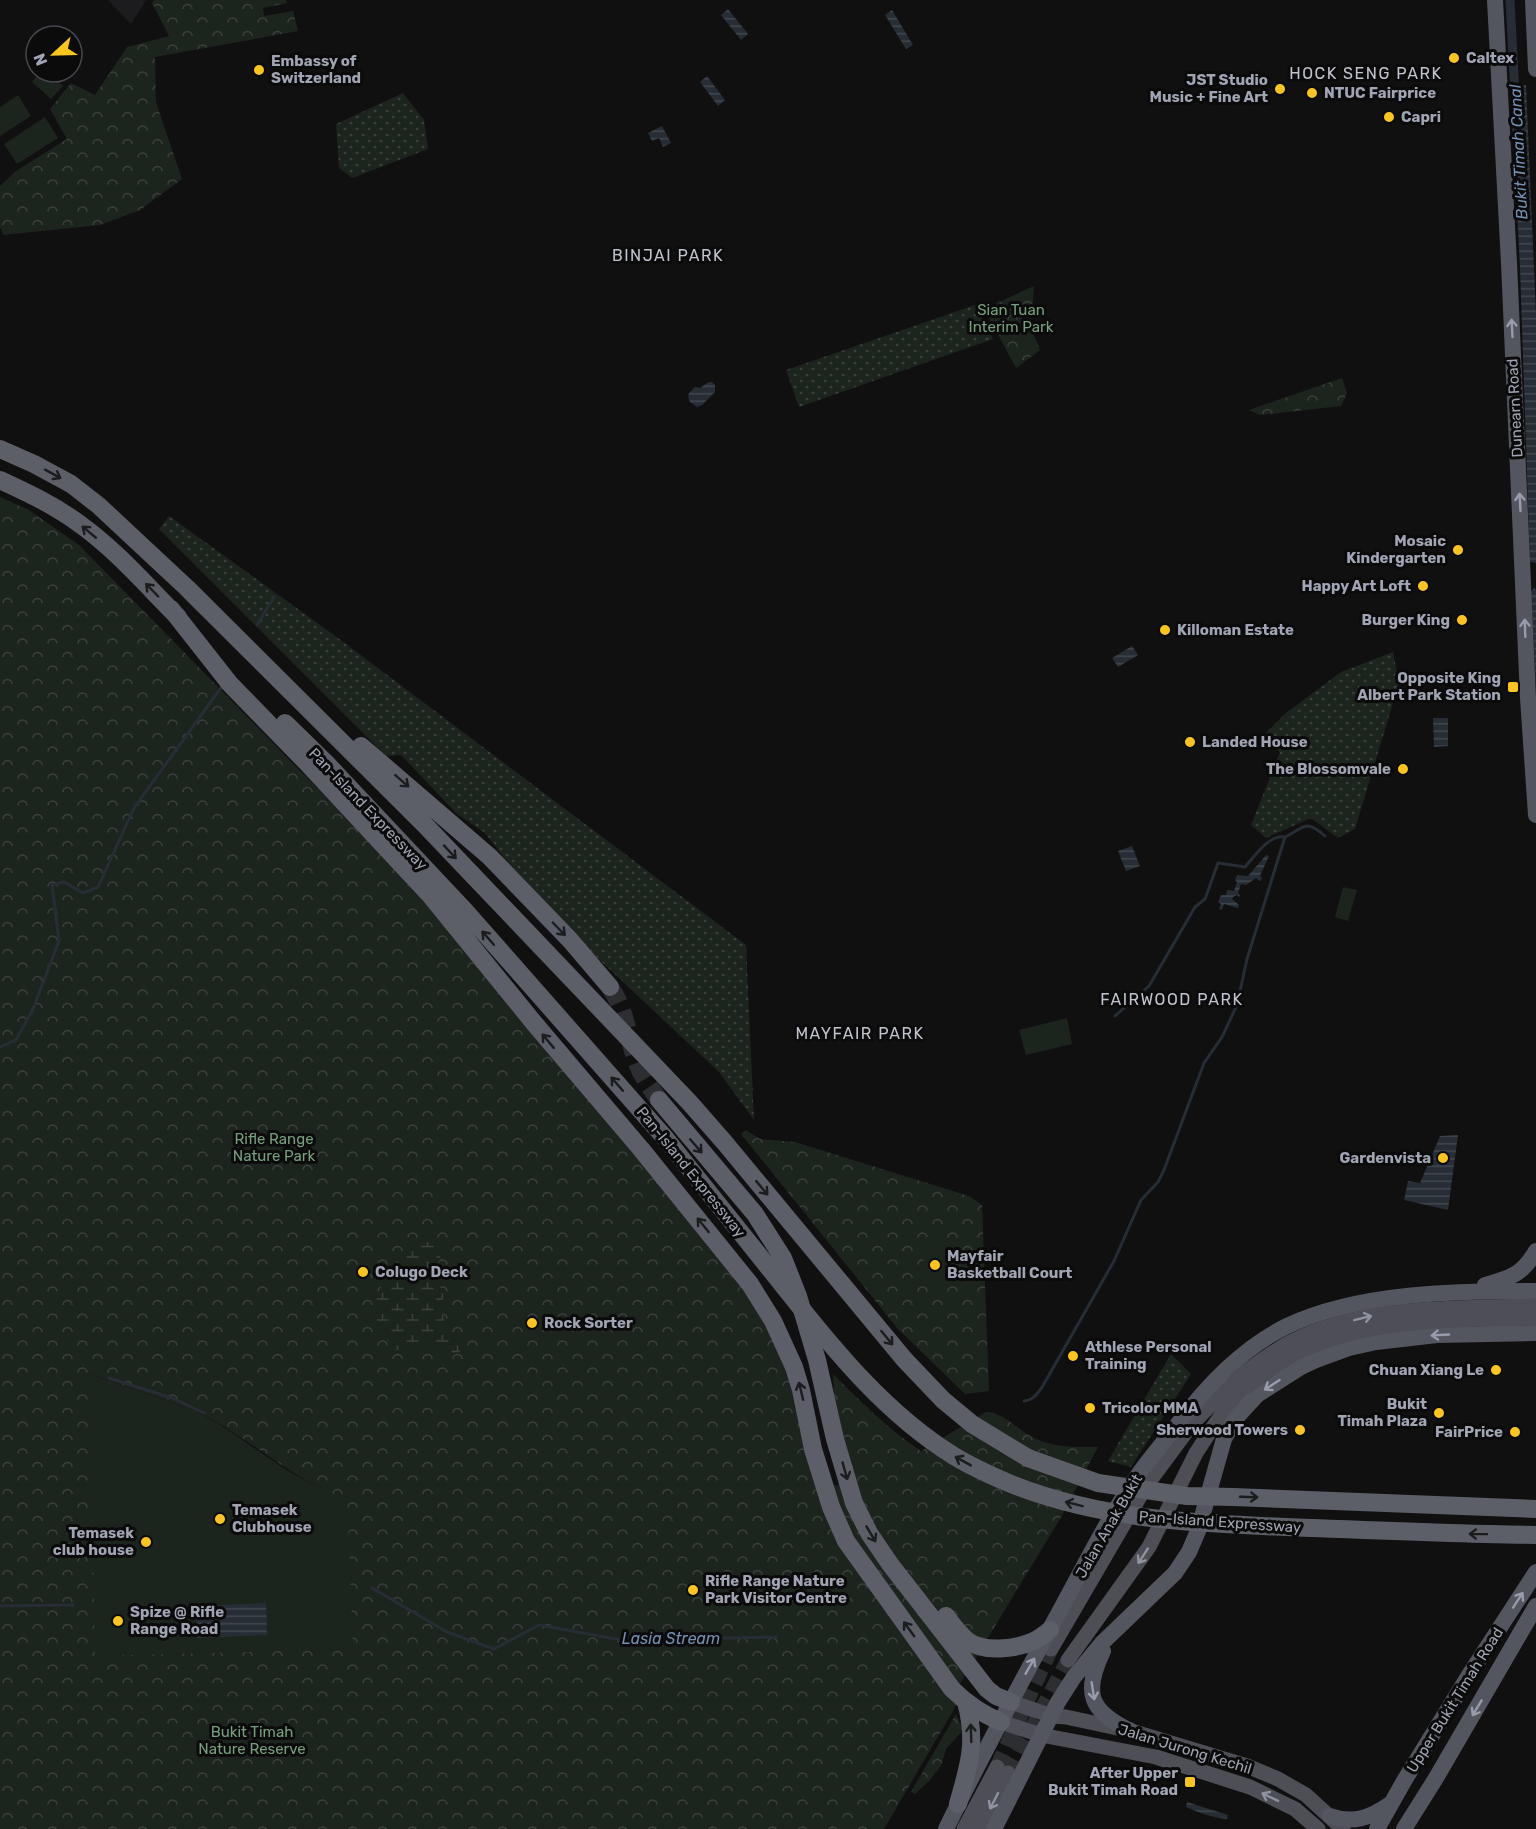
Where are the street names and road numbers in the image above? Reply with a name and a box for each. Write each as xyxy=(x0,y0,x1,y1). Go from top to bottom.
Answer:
street label: Dunearn Road xyxy=(1503,358,1527,458)
street label: Pan-Island Expressway xyxy=(305,744,431,874)
street label: Pan-Island Expressway xyxy=(633,1103,749,1241)
street label: Jalan Anak Bukit xyxy=(1072,1471,1146,1581)
street label: Pan-Island Expressway xyxy=(1138,1507,1302,1537)
street label: Upper Bukit Timah Road xyxy=(1403,1624,1507,1776)
street label: Jalan Jurong Kechil xyxy=(1116,1720,1254,1778)

